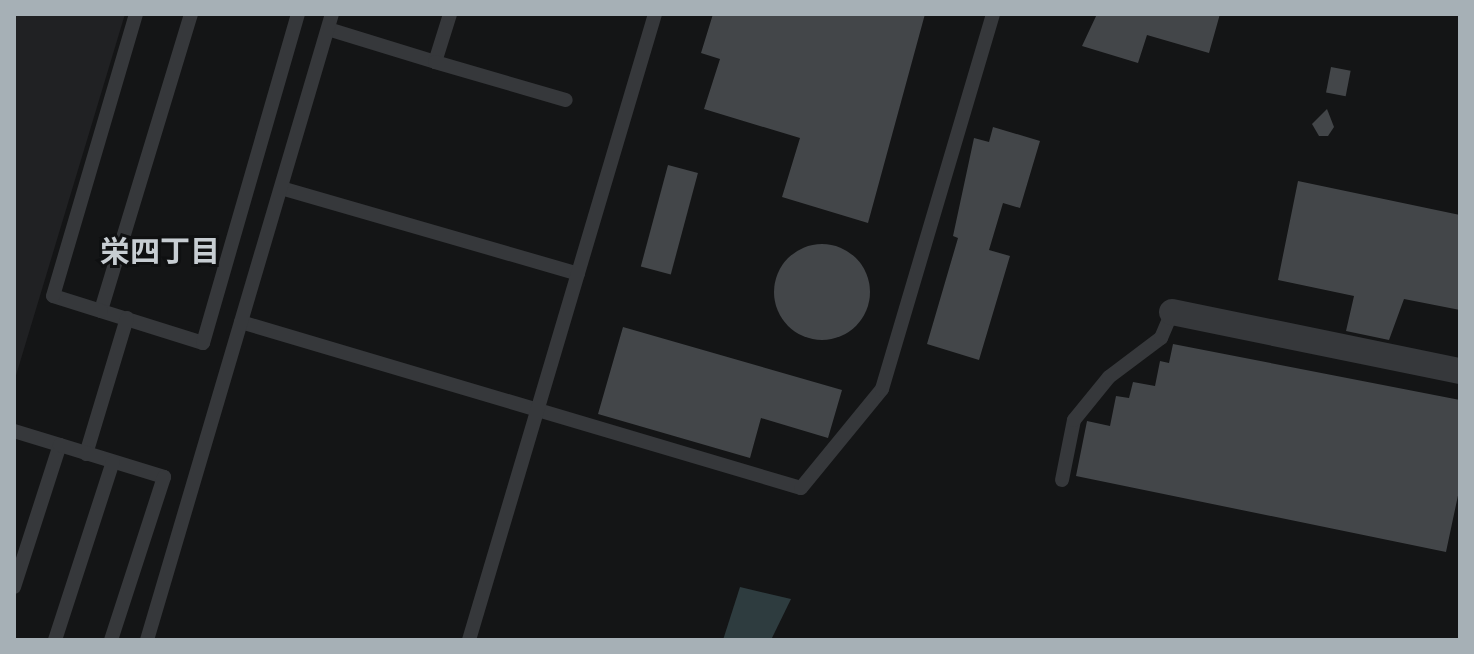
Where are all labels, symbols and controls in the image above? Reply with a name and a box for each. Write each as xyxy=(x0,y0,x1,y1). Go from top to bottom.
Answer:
district label: 栄四丁目 xyxy=(100,232,220,268)

